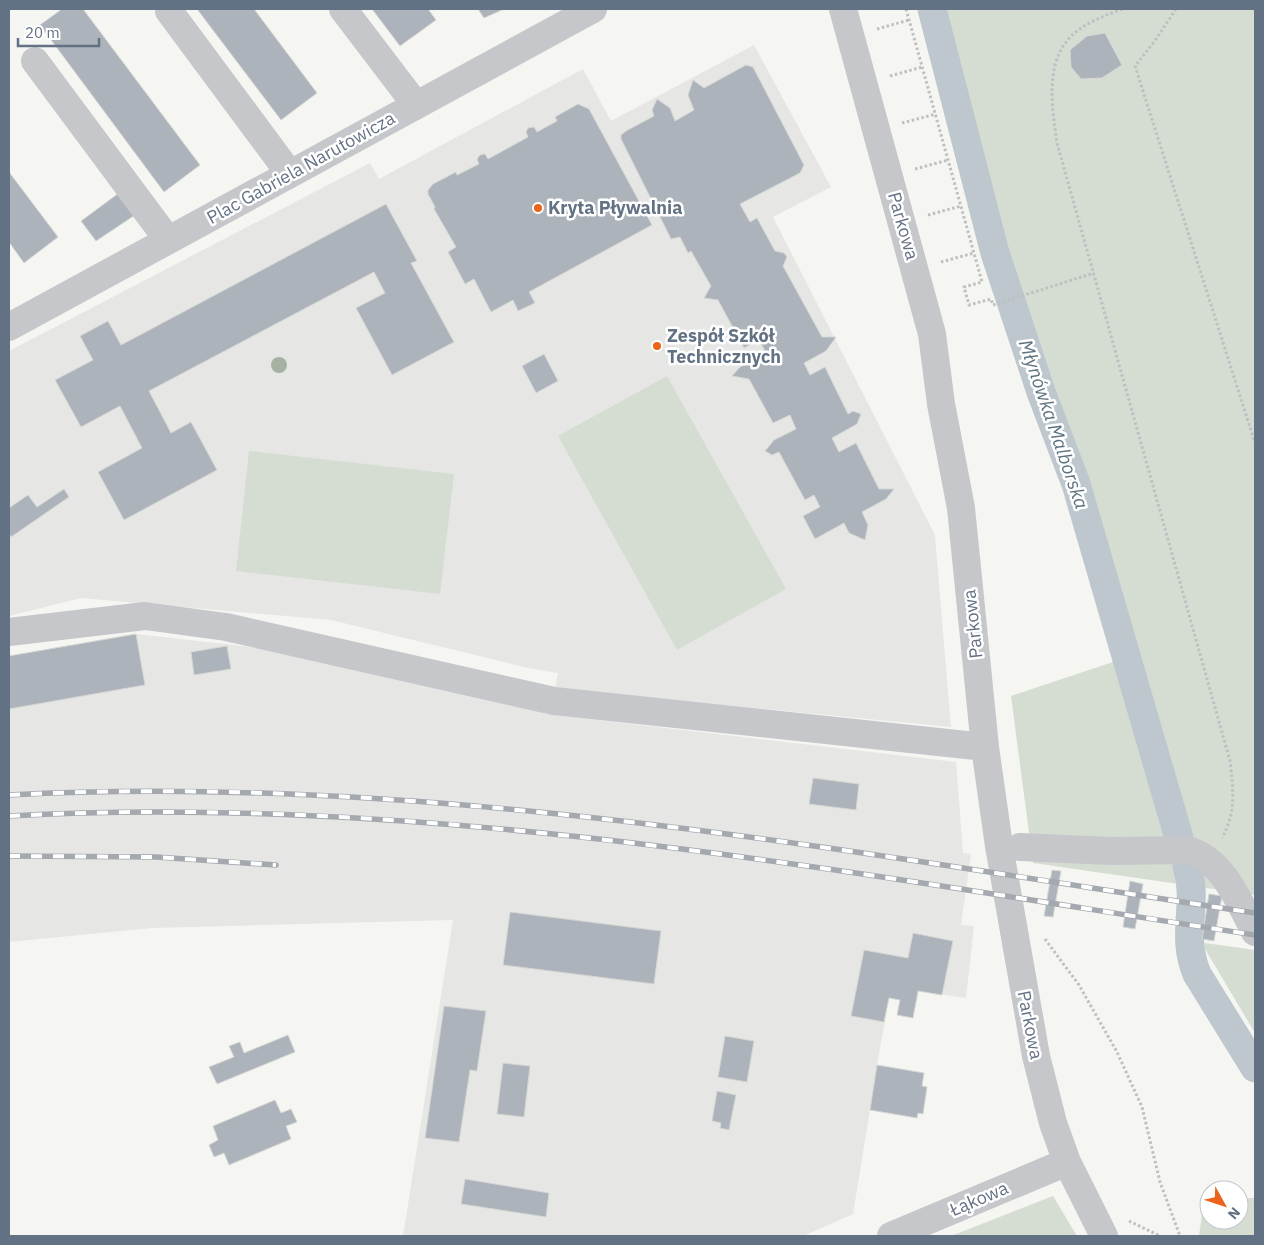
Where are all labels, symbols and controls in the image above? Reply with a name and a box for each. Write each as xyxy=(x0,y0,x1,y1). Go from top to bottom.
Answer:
scale bar xyxy=(18,15,99,47)
text: 20 m xyxy=(25,23,60,42)
street label: Plac Gabriela Narutowicza xyxy=(203,106,399,229)
street label: Parkowa xyxy=(883,189,924,263)
place label: Kryta Pływalnia xyxy=(548,196,682,219)
marker: Kryta Pływalnia xyxy=(532,202,544,214)
place label: Zespół Szkół Technicznych xyxy=(667,324,781,368)
water label: Młynówka Malborska xyxy=(1014,336,1094,512)
marker: Zespół Szkół Technicznych xyxy=(651,340,663,352)
street label: Parkowa xyxy=(957,588,988,660)
street label: Parkowa xyxy=(1013,989,1048,1062)
street label: Łąkowa xyxy=(945,1176,1012,1221)
north arrow xyxy=(1199,1180,1249,1230)
text: N xyxy=(1224,1204,1244,1223)

